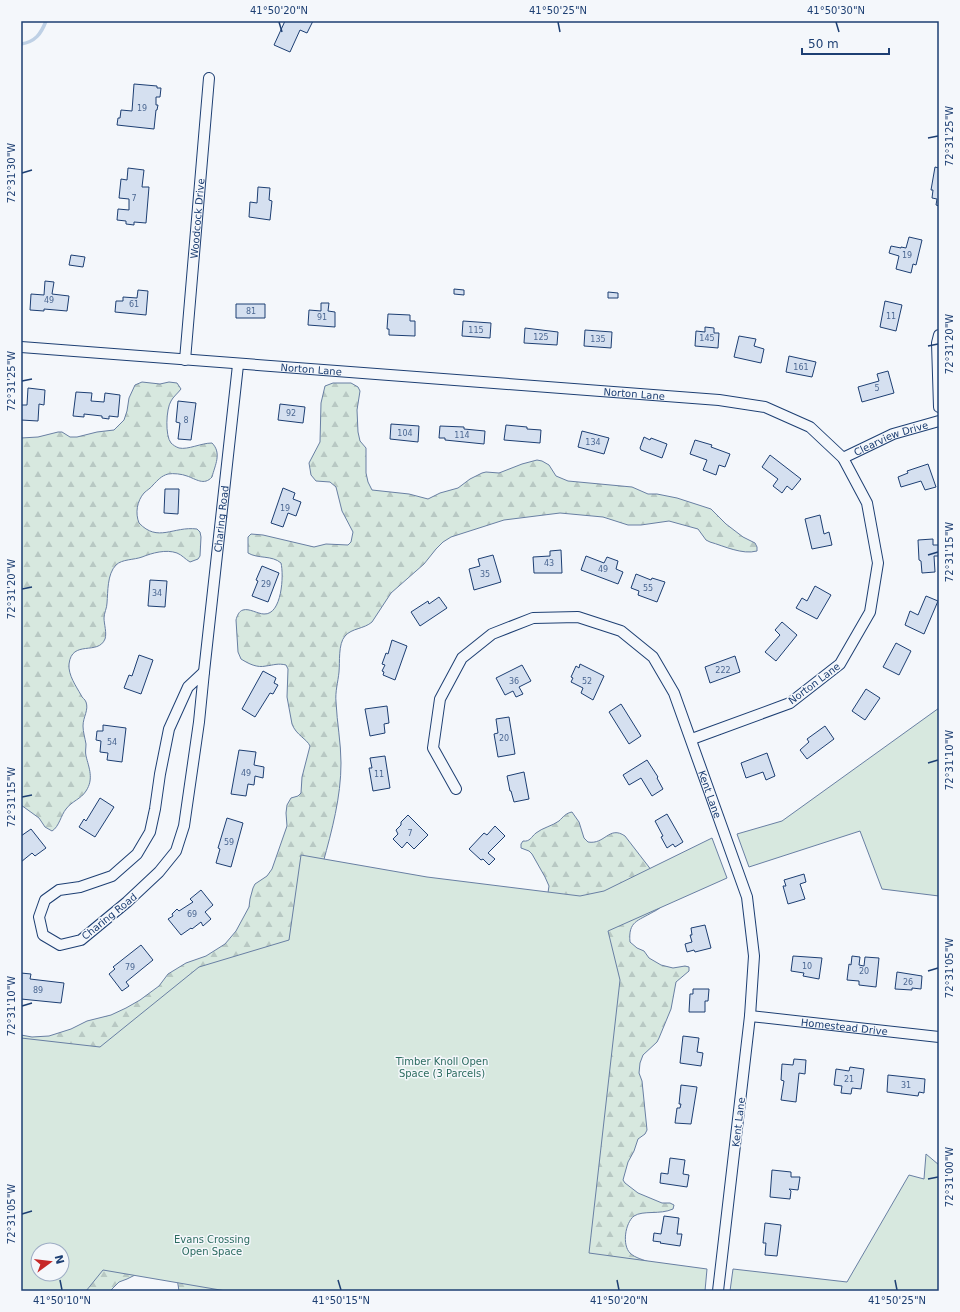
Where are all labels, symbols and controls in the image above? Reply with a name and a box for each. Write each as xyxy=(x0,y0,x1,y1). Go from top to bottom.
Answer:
text: 41°50'20"N xyxy=(250,5,308,16)
text: 41°50'25"N xyxy=(529,5,587,16)
text: 41°50'30"N xyxy=(807,5,865,16)
scale bar xyxy=(802,30,889,56)
text: 50 m xyxy=(808,37,839,51)
house number: 19 xyxy=(137,104,147,113)
text: 72°31'25"W xyxy=(944,106,955,166)
text: 72°31'30"W xyxy=(6,143,17,203)
street label: Woodcock Drive xyxy=(189,178,206,259)
house number: 7 xyxy=(131,194,137,203)
house number: 19 xyxy=(902,251,912,260)
house number: 49 xyxy=(44,296,54,305)
house number: 61 xyxy=(129,300,139,309)
house number: 81 xyxy=(246,307,256,316)
house number: 11 xyxy=(886,312,896,321)
house number: 91 xyxy=(317,313,327,322)
text: 72°31'20"W xyxy=(944,314,955,374)
house number: 115 xyxy=(468,326,484,335)
house number: 125 xyxy=(533,333,549,342)
house number: 145 xyxy=(699,334,715,343)
house number: 135 xyxy=(590,335,606,344)
text: 72°31'25"W xyxy=(6,351,17,411)
street label: Norton Lane xyxy=(280,362,342,377)
house number: 161 xyxy=(793,363,809,372)
house number: 5 xyxy=(874,384,880,393)
street label: Norton Lane xyxy=(603,386,665,402)
house number: 92 xyxy=(286,409,296,418)
house number: 8 xyxy=(183,416,189,425)
street label: Clearview Drive xyxy=(852,419,929,458)
house number: 104 xyxy=(397,429,413,438)
house number: 114 xyxy=(454,431,470,440)
house number: 134 xyxy=(585,438,601,447)
street label: Charing Road xyxy=(212,485,231,553)
house number: 19 xyxy=(280,504,290,513)
text: 72°31'15"W xyxy=(944,522,955,582)
text: 72°31'20"W xyxy=(6,559,17,619)
house number: 43 xyxy=(544,559,554,568)
house number: 49 xyxy=(598,565,608,574)
house number: 35 xyxy=(480,570,490,579)
house number: 29 xyxy=(261,580,271,589)
house number: 55 xyxy=(643,584,653,593)
house number: 34 xyxy=(152,589,162,598)
street label: Norton Lane xyxy=(786,661,842,706)
house number: 222 xyxy=(715,666,731,675)
house number: 36 xyxy=(509,677,519,686)
house number: 52 xyxy=(582,677,592,686)
text: 72°31'10"W xyxy=(944,730,955,790)
house number: 20 xyxy=(499,734,509,743)
house number: 54 xyxy=(107,738,117,747)
text: 72°31'15"W xyxy=(6,767,17,827)
house number: 49 xyxy=(241,769,251,778)
street label: Kent Lane xyxy=(696,769,723,820)
house number: 11 xyxy=(374,770,384,779)
house number: 7 xyxy=(407,829,413,838)
house number: 59 xyxy=(224,838,234,847)
street label: Charing Road xyxy=(80,891,139,942)
house number: 69 xyxy=(187,910,197,919)
text: 72°31'05"W xyxy=(944,938,955,998)
house number: 10 xyxy=(802,962,812,971)
house number: 79 xyxy=(125,963,135,972)
house number: 20 xyxy=(859,967,869,976)
text: 72°31'10"W xyxy=(6,976,17,1036)
house number: 26 xyxy=(903,978,913,987)
house number: 89 xyxy=(33,986,43,995)
street label: Homestead Drive xyxy=(800,1017,888,1037)
park label: Timber Knoll Open Space (3 Parcels) xyxy=(395,1056,488,1079)
house number: 21 xyxy=(844,1075,854,1084)
house number: 31 xyxy=(901,1081,911,1090)
street label: Kent Lane xyxy=(730,1097,747,1147)
text: 72°31'00"W xyxy=(944,1147,955,1207)
text: 72°31'05"W xyxy=(6,1184,17,1244)
park label: Evans Crossing Open Space xyxy=(174,1234,250,1257)
north arrow xyxy=(30,1242,70,1282)
text: N xyxy=(52,1253,67,1266)
text: 41°50'10"N xyxy=(33,1295,91,1306)
text: 41°50'15"N xyxy=(312,1295,370,1306)
text: 41°50'20"N xyxy=(590,1295,648,1306)
text: 41°50'25"N xyxy=(868,1295,926,1306)

